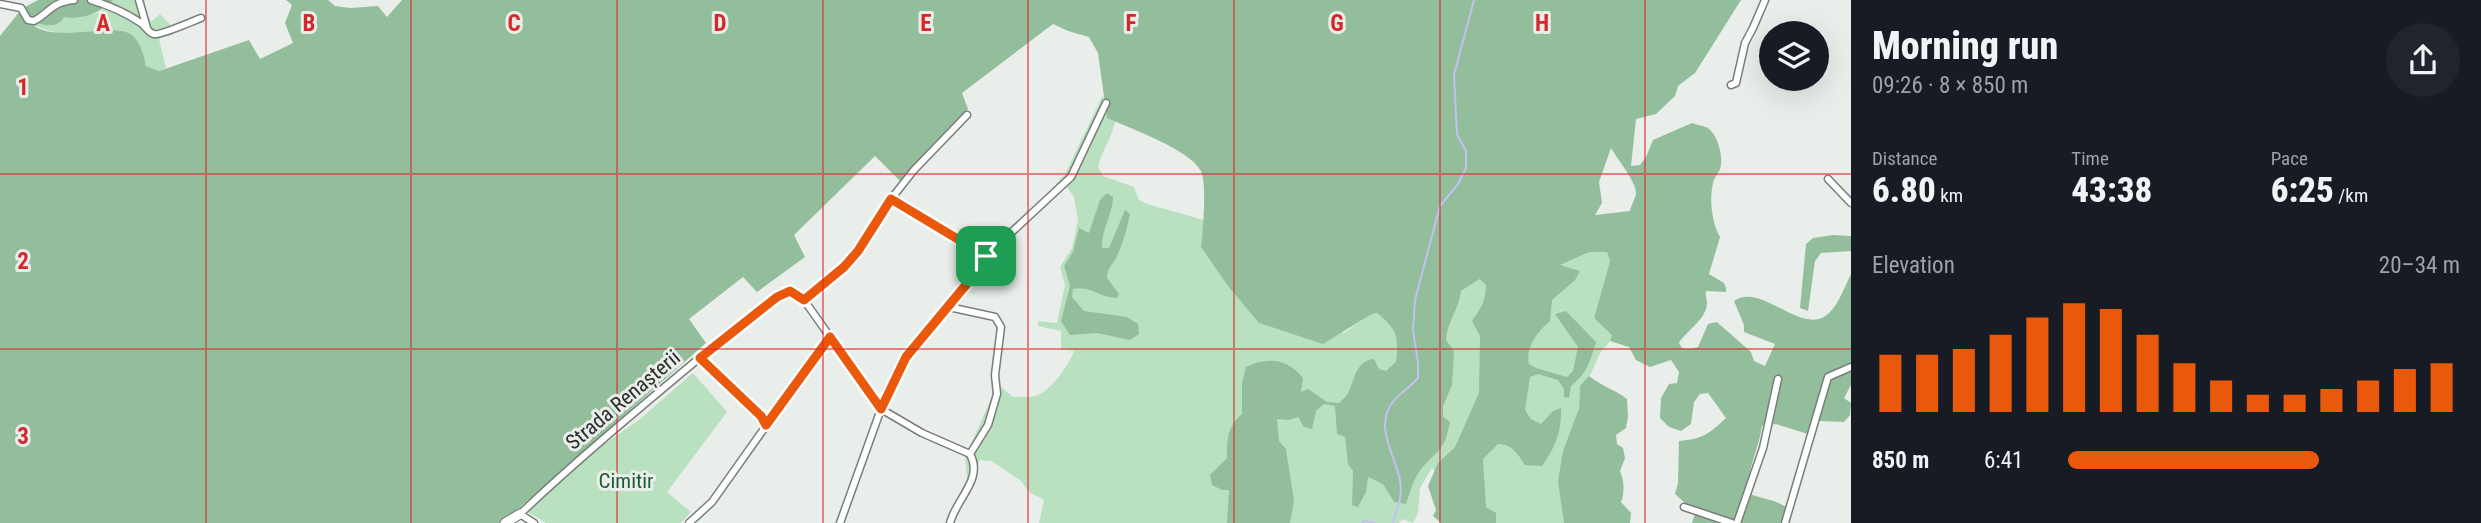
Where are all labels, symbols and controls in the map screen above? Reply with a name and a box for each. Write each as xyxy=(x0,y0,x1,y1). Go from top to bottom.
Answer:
text: A xyxy=(96,10,110,37)
text: B xyxy=(303,10,315,37)
text: C xyxy=(507,10,521,37)
text: D xyxy=(714,10,727,37)
text: E xyxy=(920,10,932,37)
text: F xyxy=(1126,10,1137,37)
text: G xyxy=(1330,10,1344,37)
text: H xyxy=(1535,10,1549,37)
map controls xyxy=(1759,21,1829,91)
button: layers xyxy=(1759,21,1829,91)
button: share xyxy=(2386,23,2460,97)
text: Morning run xyxy=(1872,24,2058,68)
text: 09:26 · 8 × 850 m xyxy=(1872,72,2028,99)
text: 1 xyxy=(17,74,29,101)
text: Distance xyxy=(1872,147,1937,170)
text: Time xyxy=(2071,147,2109,170)
text: Pace xyxy=(2271,147,2308,170)
text: 6.80 xyxy=(1872,170,1936,211)
text: 43:38 xyxy=(2071,170,2152,211)
text: 6:25 xyxy=(2271,170,2334,211)
text: km xyxy=(1936,184,1963,207)
text: /km xyxy=(2334,184,2368,207)
pin xyxy=(956,226,1016,286)
icon: arrive xyxy=(967,237,1005,275)
text: 2 xyxy=(17,248,29,275)
text: Elevation xyxy=(1872,252,1955,279)
text: 20–34 m xyxy=(2379,252,2460,279)
street label: Strada Renașterii xyxy=(561,345,685,455)
text: 3 xyxy=(17,423,29,450)
text: 850 m xyxy=(1872,447,1929,474)
text: 6:41 xyxy=(1984,447,2023,474)
park label: Cimitir xyxy=(599,469,653,493)

